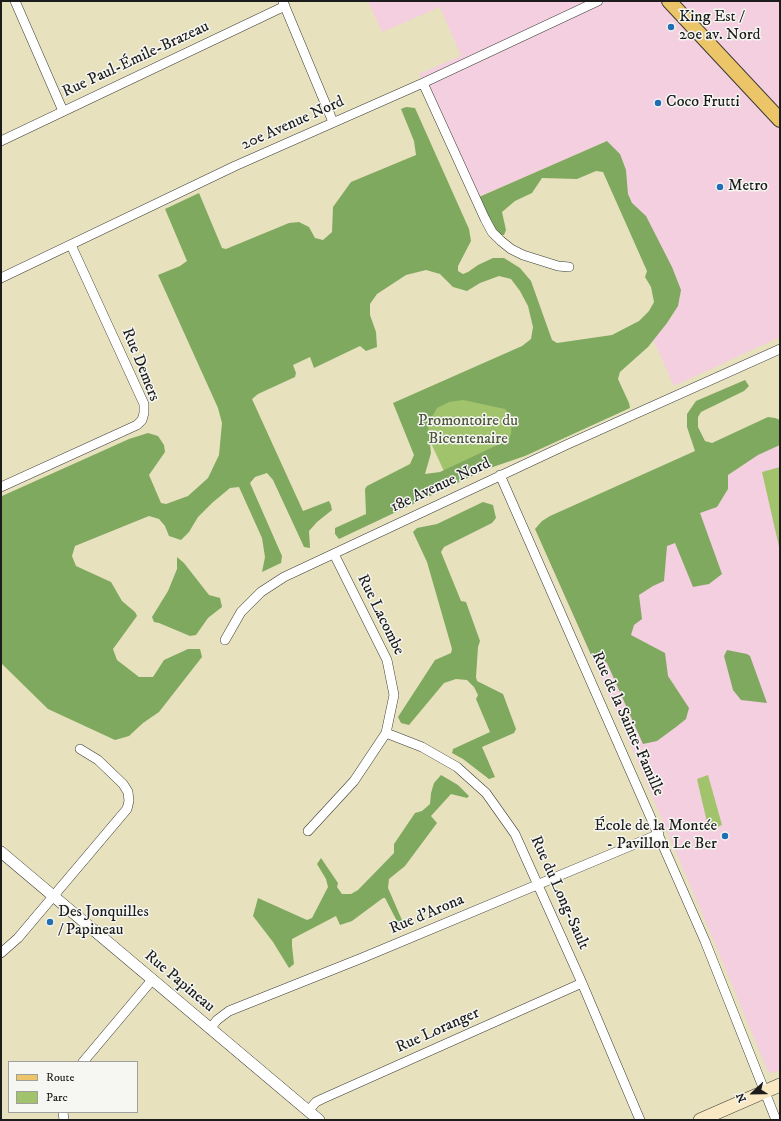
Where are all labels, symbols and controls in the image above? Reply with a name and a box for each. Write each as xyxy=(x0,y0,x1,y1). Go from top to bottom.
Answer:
place label: King Est / 20e av. Nord xyxy=(679,8,761,46)
street label: Rue Paul-Émile-Brazeau xyxy=(60,18,212,102)
marker: King Est / 20e av. Nord xyxy=(666,22,676,32)
street label: 20e Avenue Nord xyxy=(239,93,347,155)
place label: Coco Frutti xyxy=(666,93,740,113)
marker: Coco Frutti xyxy=(653,98,663,108)
place label: Metro xyxy=(728,177,768,197)
marker: Metro xyxy=(715,182,725,192)
street label: Rue Demers xyxy=(117,326,163,404)
park label: Promontoire du Bicentenaire xyxy=(418,412,518,450)
street label: 18e Avenue Nord xyxy=(388,454,494,518)
street label: Rue Lacombe xyxy=(352,571,408,659)
street label: Rue de la Sainte-Famille xyxy=(587,649,667,799)
place label: École de la Montée - Pavillon Le Ber xyxy=(594,817,717,855)
marker: École de la Montée - Pavillon Le Ber xyxy=(720,831,730,841)
street label: Rue du Long-Sault xyxy=(525,833,593,953)
street label: Rue d'Arona xyxy=(387,891,467,939)
place label: Des Jonquilles / Papineau xyxy=(58,903,149,941)
marker: Des Jonquilles / Papineau xyxy=(45,917,55,927)
street label: Rue Papineau xyxy=(140,947,218,1017)
street label: Rue Loranger xyxy=(393,1004,483,1058)
legend xyxy=(8,1061,138,1113)
text: Route xyxy=(46,1070,74,1085)
north arrow xyxy=(733,1073,773,1113)
text: Parc xyxy=(46,1090,68,1105)
text: N xyxy=(734,1091,750,1104)

